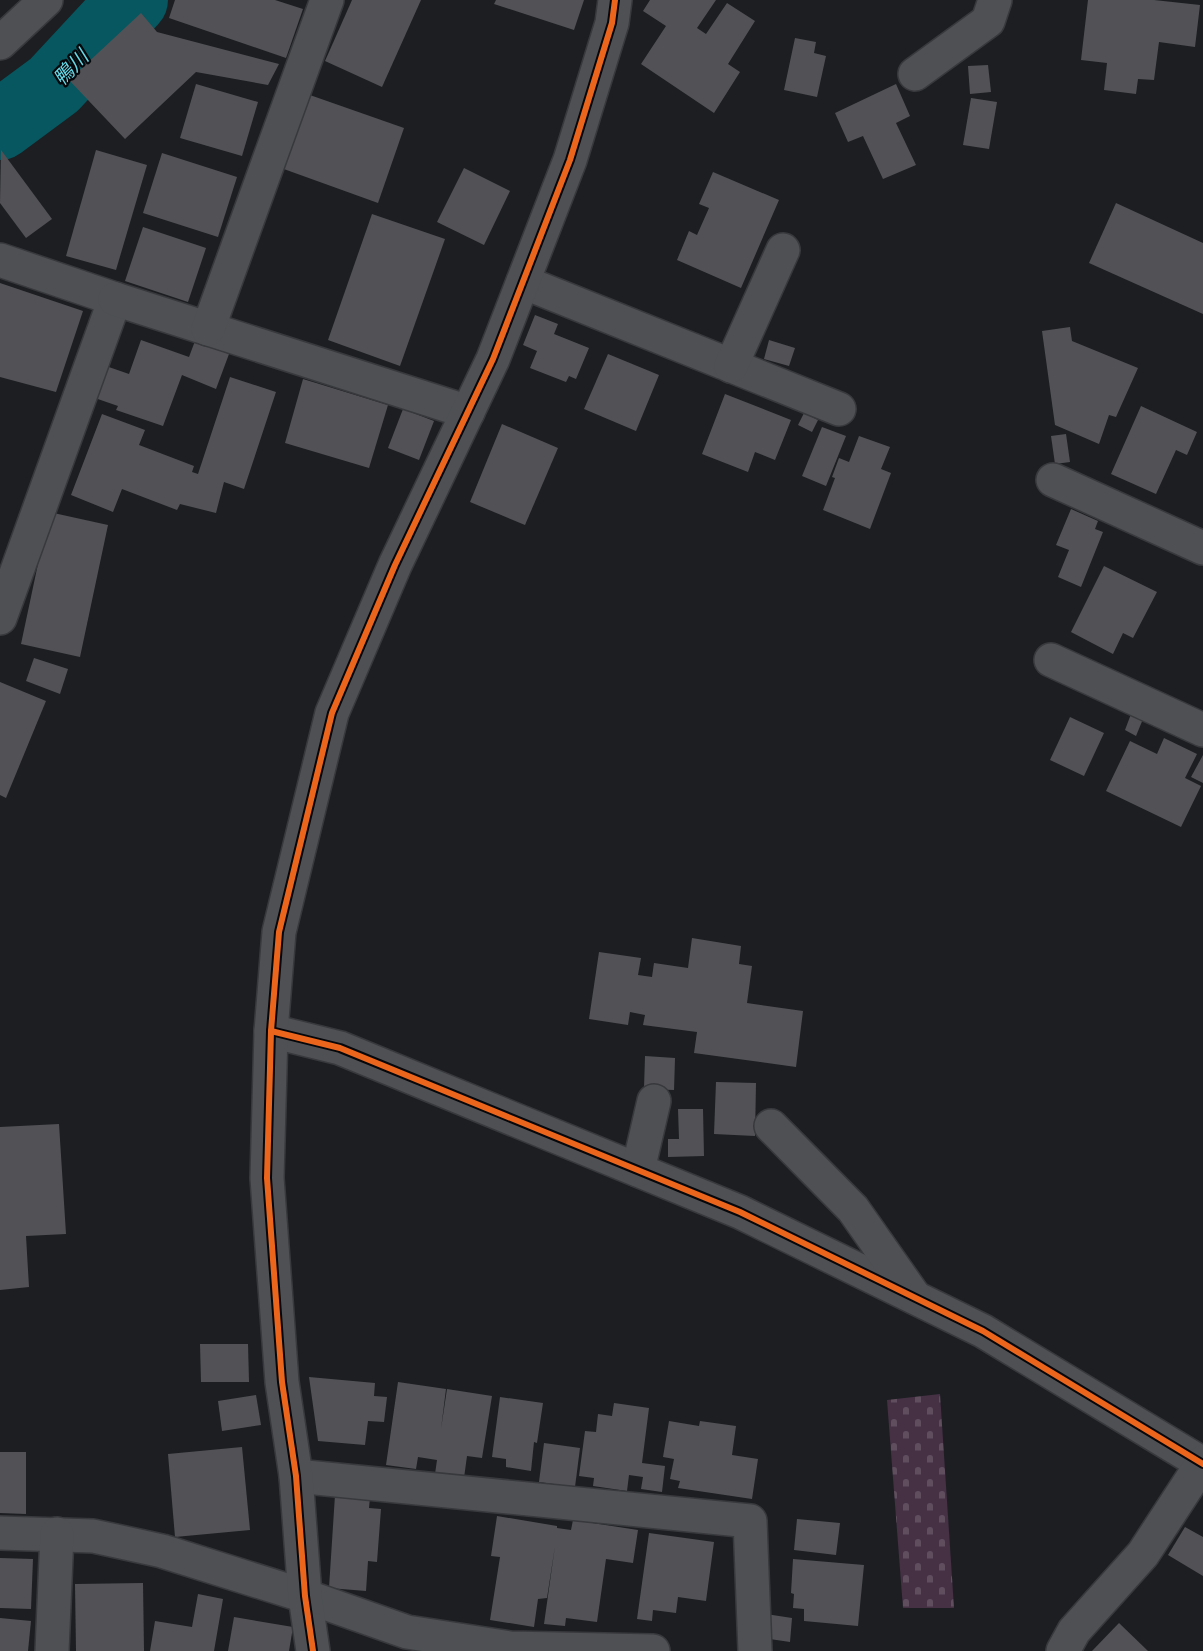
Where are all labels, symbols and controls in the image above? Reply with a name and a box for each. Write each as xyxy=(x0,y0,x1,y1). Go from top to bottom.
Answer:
water label: 鴨川 xyxy=(47,43,94,90)

